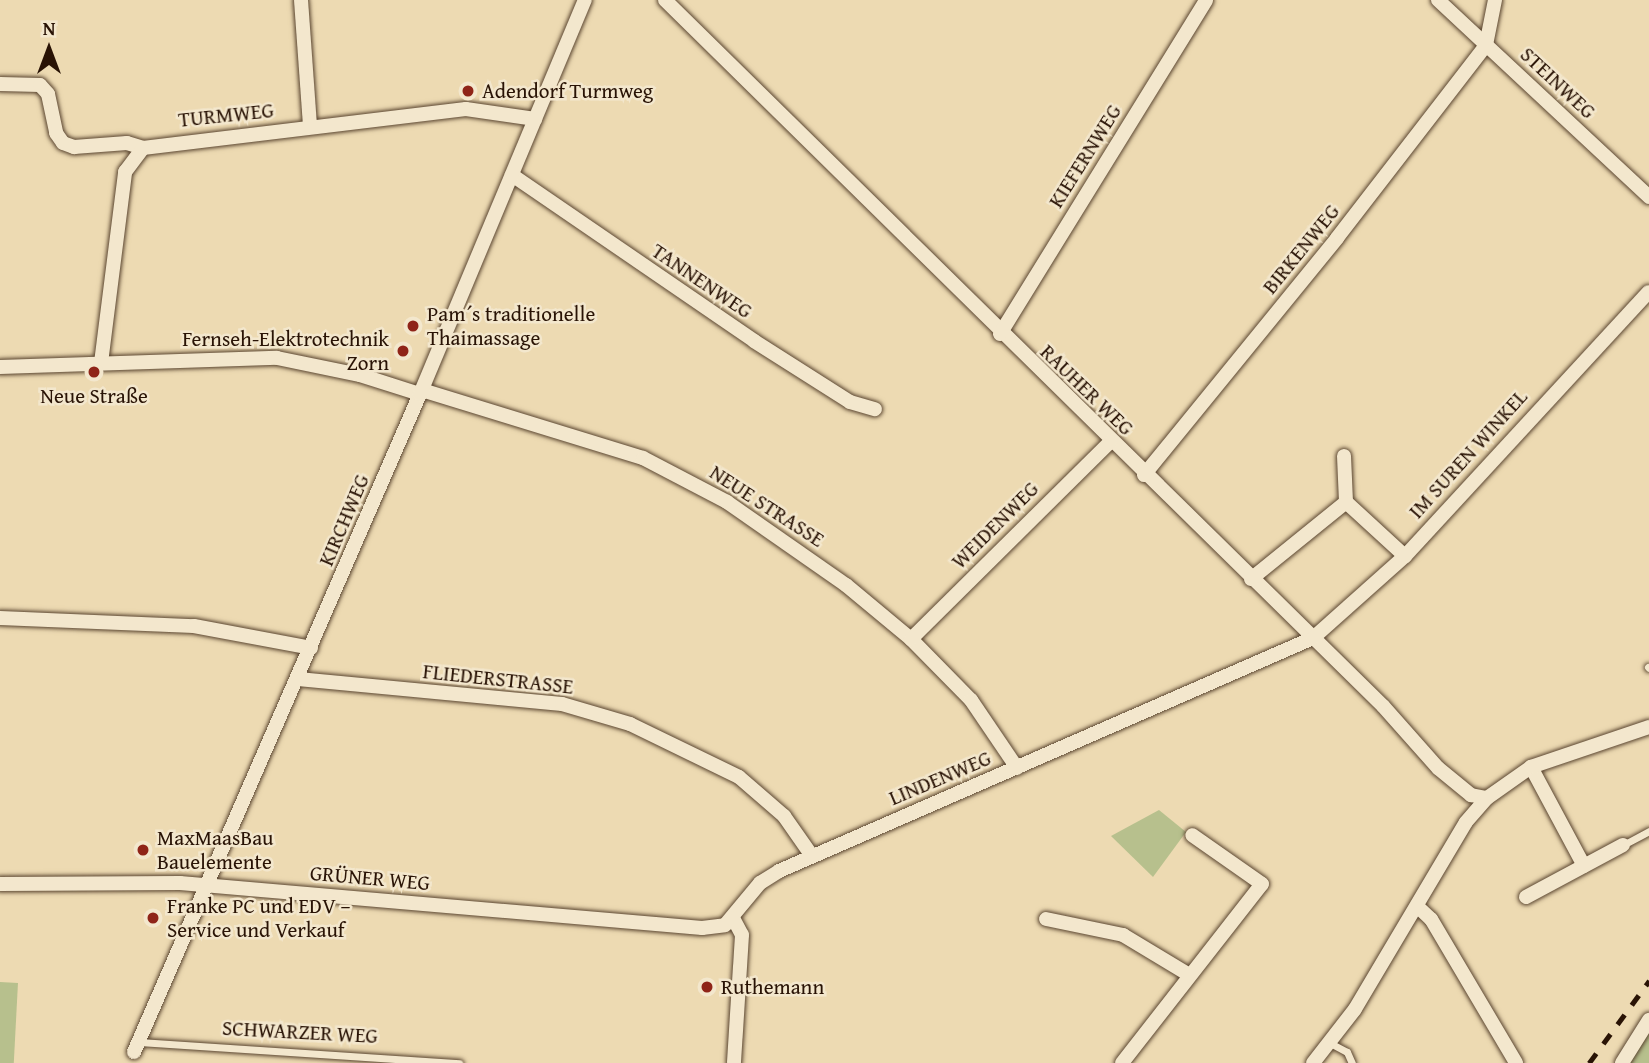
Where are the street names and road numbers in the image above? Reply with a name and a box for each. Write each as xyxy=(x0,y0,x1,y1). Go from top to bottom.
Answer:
street label: STEINWEG xyxy=(1515,42,1601,124)
street label: TURMWEG xyxy=(177,97,275,133)
street label: KIEFERNWEG xyxy=(1043,100,1127,212)
street label: BIRKENWEG xyxy=(1257,199,1345,299)
street label: TANNENWEG xyxy=(647,238,757,324)
street label: RAUHER WEG xyxy=(1035,339,1139,441)
street label: IM SUREN WINKEL xyxy=(1404,384,1532,524)
street label: NEUE STRASSE xyxy=(705,460,829,552)
street label: KIRCHWEG xyxy=(313,470,375,570)
street label: WEIDENWEG xyxy=(946,476,1044,574)
street label: FLIEDERSTRASSE xyxy=(422,659,574,699)
street label: LINDENWEG xyxy=(885,745,995,811)
street label: GRÜNER WEG xyxy=(309,860,431,896)
street label: SCHWARZER WEG xyxy=(221,1015,379,1049)

